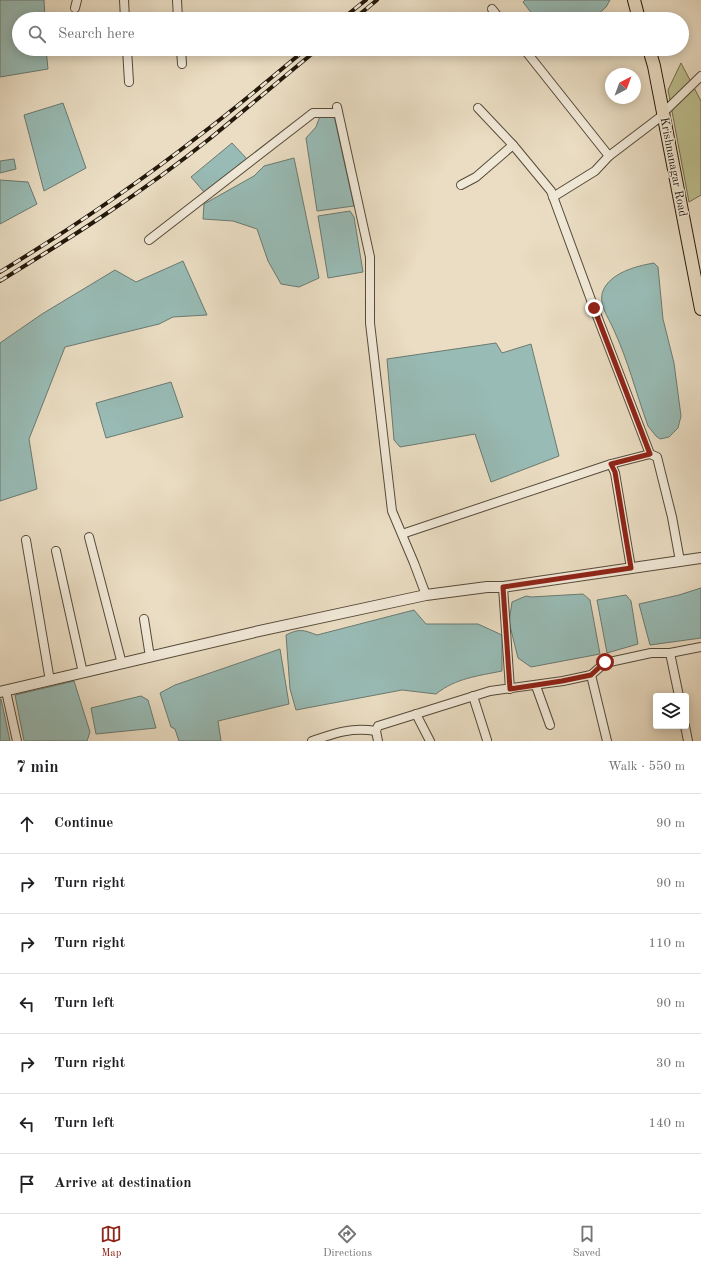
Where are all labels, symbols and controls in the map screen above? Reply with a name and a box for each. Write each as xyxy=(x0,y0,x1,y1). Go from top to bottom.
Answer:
search box xyxy=(12,12,689,56)
icon: search xyxy=(26,23,48,45)
text: Search here xyxy=(58,27,135,42)
north arrow xyxy=(605,68,641,104)
street label: Krishnanagar Road xyxy=(657,116,689,218)
route end xyxy=(585,299,603,317)
route start xyxy=(596,653,614,671)
map controls xyxy=(653,693,689,729)
button: layers xyxy=(653,693,689,729)
text: 7 min xyxy=(16,759,59,776)
text: Walk · 550 m xyxy=(608,760,685,773)
icon: ahead xyxy=(16,813,38,835)
text: Continue xyxy=(54,816,113,831)
text: 90 m xyxy=(656,817,685,830)
icon: right xyxy=(16,873,38,895)
text: Turn right xyxy=(54,876,125,891)
text: 90 m xyxy=(656,877,685,890)
icon: right xyxy=(16,933,38,955)
text: Turn right xyxy=(54,936,125,951)
text: 110 m xyxy=(648,937,685,950)
icon: left xyxy=(16,993,38,1015)
text: Turn left xyxy=(54,996,114,1011)
text: 90 m xyxy=(656,997,685,1010)
icon: right xyxy=(16,1053,38,1075)
text: Turn right xyxy=(54,1056,125,1071)
text: 30 m xyxy=(656,1057,685,1070)
icon: left xyxy=(16,1113,38,1135)
text: Turn left xyxy=(54,1116,114,1131)
text: 140 m xyxy=(648,1117,685,1130)
icon: arrive xyxy=(16,1173,38,1195)
text: Arrive at destination xyxy=(54,1176,192,1191)
tab: Map xyxy=(100,1223,122,1261)
tab: Directions xyxy=(323,1223,372,1261)
tab: Saved xyxy=(573,1223,601,1261)

